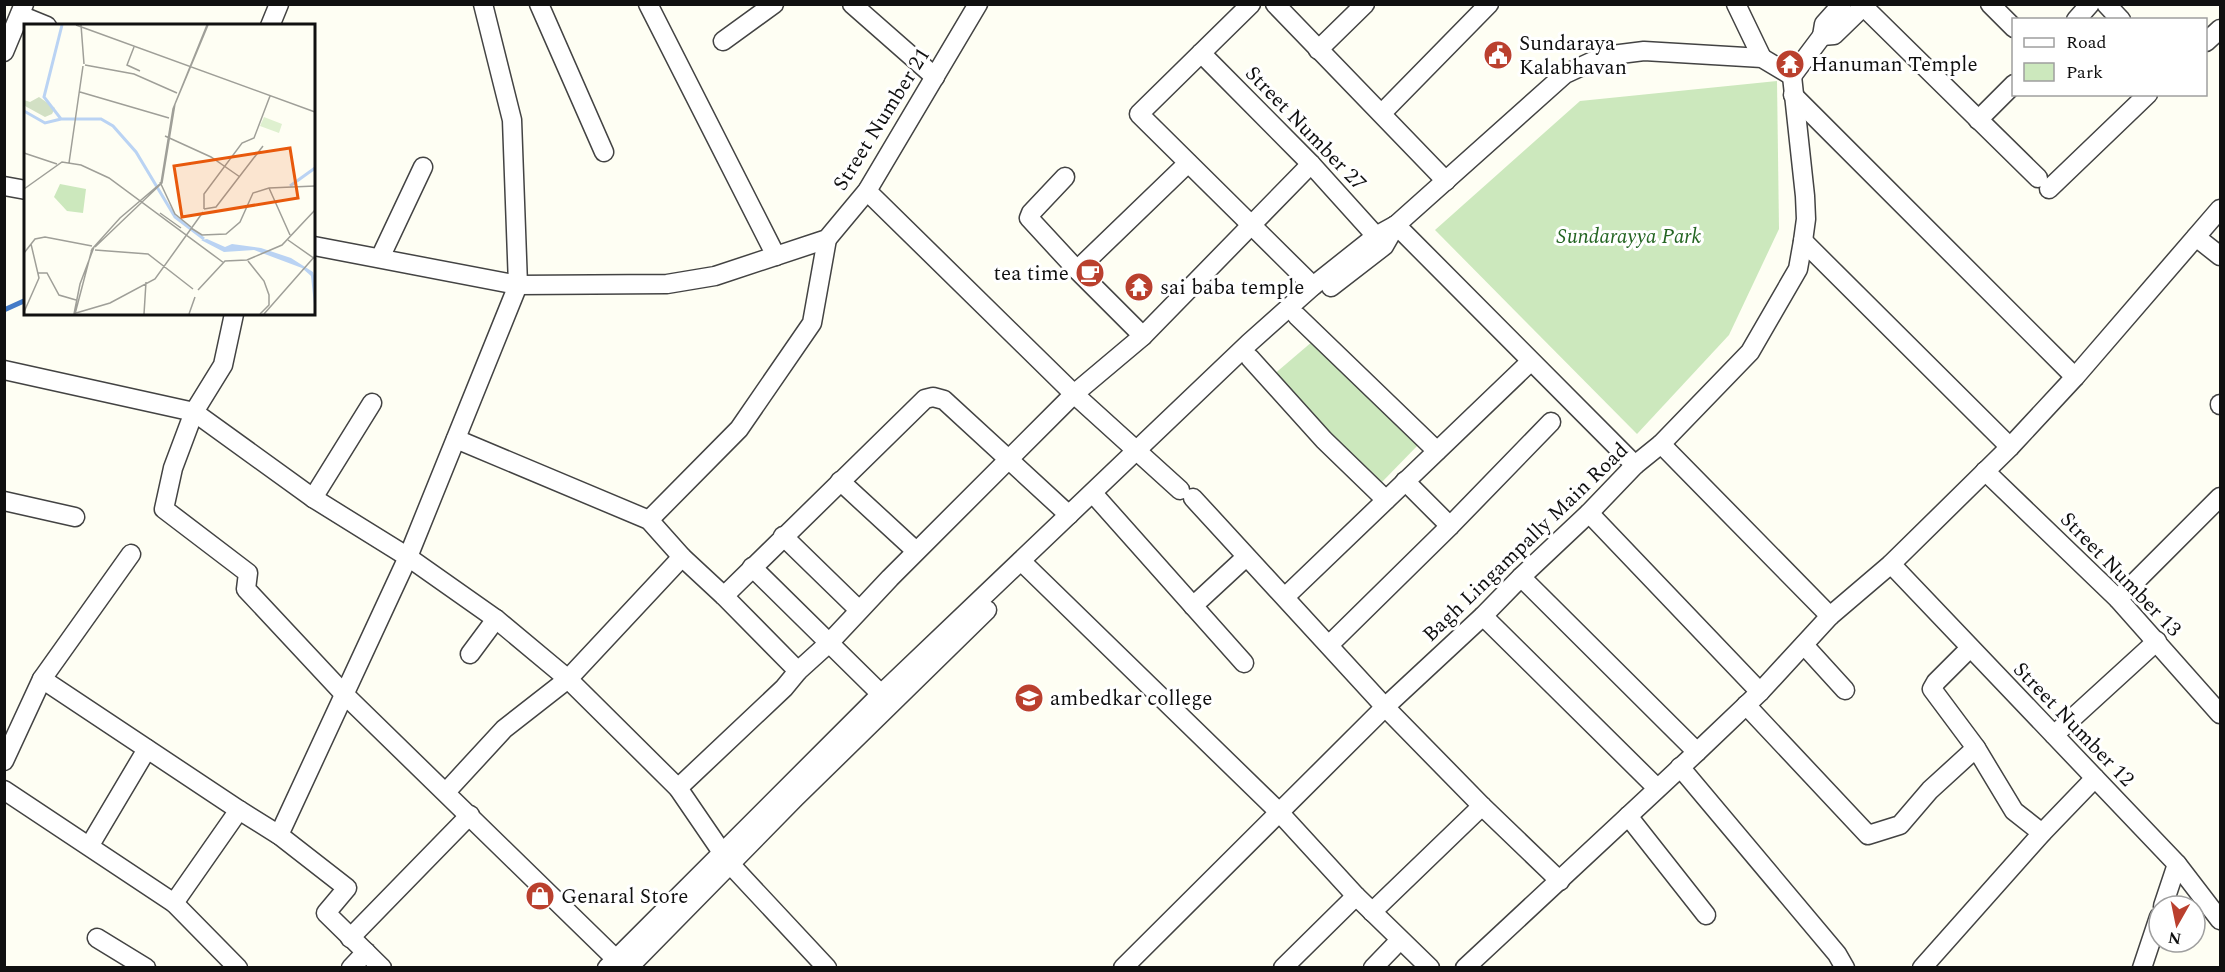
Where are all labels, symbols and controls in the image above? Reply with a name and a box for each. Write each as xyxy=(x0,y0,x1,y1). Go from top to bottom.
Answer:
legend xyxy=(2012,18,2207,96)
inset map xyxy=(24,24,315,315)
place label: Sundaraya Kalabhavan xyxy=(1519,28,1627,84)
text: Road xyxy=(2066,29,2107,56)
public building icon: Sundaraya Kalabhavan xyxy=(1482,39,1514,71)
street label: Street Number 21 xyxy=(825,42,939,197)
temple icon: Hanuman Temple xyxy=(1774,48,1806,80)
place label: Hanuman Temple xyxy=(1811,49,1978,81)
street label: Street Number 27 xyxy=(1237,59,1374,199)
text: Park xyxy=(2066,59,2103,86)
park label: Sundarayya Park xyxy=(1557,221,1702,253)
cafe icon: tea time xyxy=(1074,257,1106,289)
place label: tea time xyxy=(994,258,1069,290)
temple icon: sai baba temple xyxy=(1123,271,1155,303)
place label: sai baba temple xyxy=(1160,272,1304,304)
street label: Bagh Lingampally Main Road xyxy=(1415,435,1636,650)
street label: Street Number 13 xyxy=(2052,505,2189,645)
street label: Street Number 12 xyxy=(2005,655,2142,795)
school or university icon: ambedkar college xyxy=(1013,682,1045,714)
place label: ambedkar college xyxy=(1050,683,1212,715)
shop icon: Genaral Store xyxy=(524,880,556,912)
place label: Genaral Store xyxy=(561,881,688,913)
north arrow xyxy=(2147,894,2207,954)
text: N xyxy=(2166,925,2183,951)

